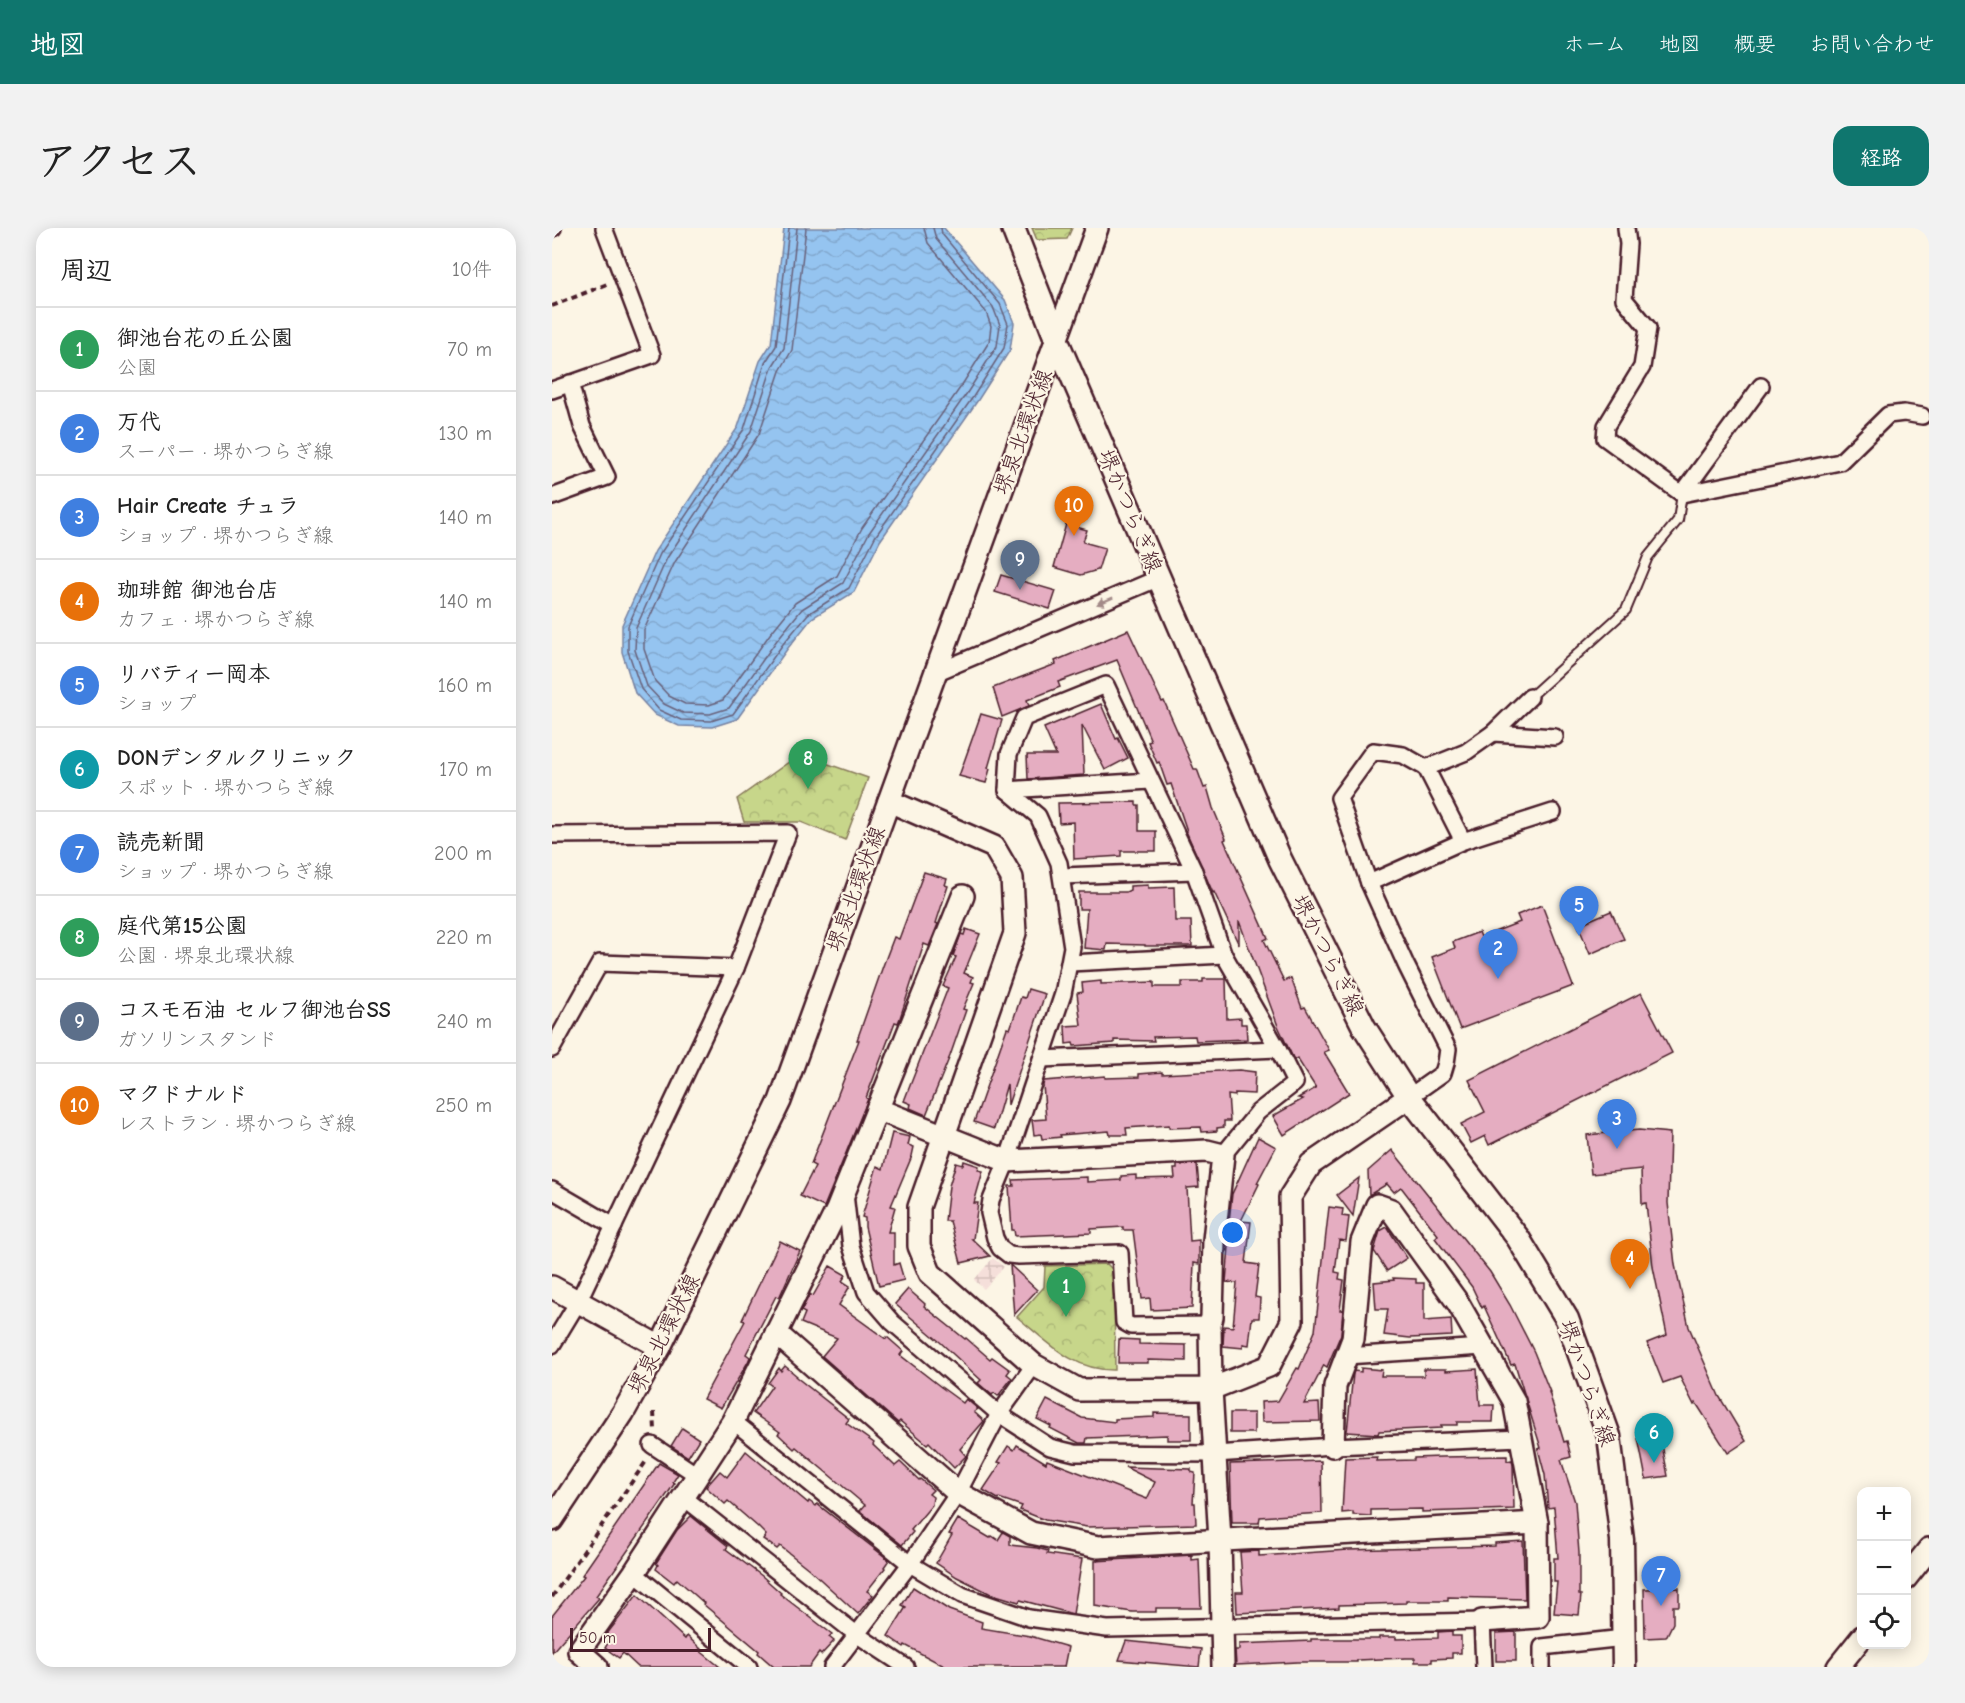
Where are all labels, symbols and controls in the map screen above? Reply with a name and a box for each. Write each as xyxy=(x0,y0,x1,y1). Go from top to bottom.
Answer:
text: 地図 xyxy=(30,29,86,61)
text: ホーム xyxy=(1564,32,1626,56)
text: 地図 xyxy=(1659,32,1701,56)
text: 概要 xyxy=(1734,32,1776,56)
text: お問い合わせ xyxy=(1809,32,1935,56)
button: 経路 xyxy=(1833,126,1929,186)
text: アクセス xyxy=(36,137,201,186)
text: 周辺 xyxy=(60,256,112,286)
text: 10件 xyxy=(452,258,492,281)
text: 御池台花の丘公園 xyxy=(117,325,293,351)
text: 1 xyxy=(76,338,83,361)
text: 70 m xyxy=(447,338,492,361)
text: 公園 xyxy=(117,356,157,379)
street label: 堺泉北環状線 xyxy=(988,366,1058,498)
text: 万代 xyxy=(117,409,161,435)
text: 2 xyxy=(75,422,84,445)
text: 130 m xyxy=(439,422,492,445)
text: スーパー · 堺かつらぎ線 xyxy=(117,440,333,463)
street label: 堺かつらぎ線 xyxy=(1092,445,1168,577)
pin: 10 xyxy=(1054,486,1094,536)
text: Hair Create チュラ xyxy=(117,493,299,519)
text: 3 xyxy=(75,506,84,529)
text: 140 m xyxy=(439,506,492,529)
text: ショップ · 堺かつらぎ線 xyxy=(117,524,333,547)
pin: 9 xyxy=(1000,540,1040,590)
text: 珈琲館 御池台店 xyxy=(117,577,279,603)
text: 4 xyxy=(75,590,84,613)
text: 140 m xyxy=(439,590,492,613)
one-way arrow xyxy=(1096,597,1114,606)
text: カフェ · 堺かつらぎ線 xyxy=(117,608,314,631)
text: リバティー岡本 xyxy=(117,661,270,687)
text: 5 xyxy=(74,674,85,697)
text: 160 m xyxy=(438,674,492,697)
text: ショップ xyxy=(117,692,196,715)
pin: 8 xyxy=(788,740,828,789)
text: DONデンタルクリニック xyxy=(117,745,356,771)
text: 6 xyxy=(74,758,85,781)
text: 170 m xyxy=(439,758,492,781)
text: スポット · 堺かつらぎ線 xyxy=(117,776,334,799)
street label: 堺泉北環状線 xyxy=(821,823,891,955)
text: 読売新聞 xyxy=(117,829,205,855)
text: 7 xyxy=(75,842,84,865)
text: 200 m xyxy=(434,842,492,865)
text: ショップ · 堺かつらぎ線 xyxy=(117,860,333,883)
pin: 5 xyxy=(1560,886,1598,936)
street label: 堺かつらぎ線 xyxy=(1286,890,1370,1020)
text: 庭代第15公園 xyxy=(117,913,247,939)
text: 8 xyxy=(74,926,85,949)
text: 220 m xyxy=(436,926,492,949)
pin: 2 xyxy=(1478,930,1518,979)
text: 公園 · 堺泉北環状線 xyxy=(117,944,294,967)
text: コスモ石油 セルフ御池台SS xyxy=(117,997,391,1023)
text: 9 xyxy=(74,1010,85,1033)
text: 240 m xyxy=(437,1010,492,1033)
text: ガソリンスタンド xyxy=(117,1028,277,1051)
text: マクドナルド xyxy=(117,1081,248,1107)
text: 10 xyxy=(70,1094,89,1117)
text: 250 m xyxy=(435,1094,492,1117)
pin: 3 xyxy=(1598,1100,1636,1149)
text: レストラン · 堺かつらぎ線 xyxy=(117,1112,355,1135)
your location xyxy=(1218,1218,1247,1247)
pin: 4 xyxy=(1610,1240,1650,1289)
pin: 1 xyxy=(1046,1268,1086,1317)
street label: 堺泉北環状線 xyxy=(622,1269,706,1399)
street label: 堺かつらぎ線 xyxy=(1553,1316,1621,1450)
pin: 6 xyxy=(1634,1414,1674,1463)
map controls xyxy=(1857,1487,1911,1649)
button: + xyxy=(1857,1487,1911,1541)
button: − xyxy=(1857,1541,1911,1595)
pin: 7 xyxy=(1642,1556,1680,1606)
button: locate xyxy=(1857,1595,1911,1649)
scale bar xyxy=(570,1625,711,1652)
text: 50 m xyxy=(579,1629,616,1647)

